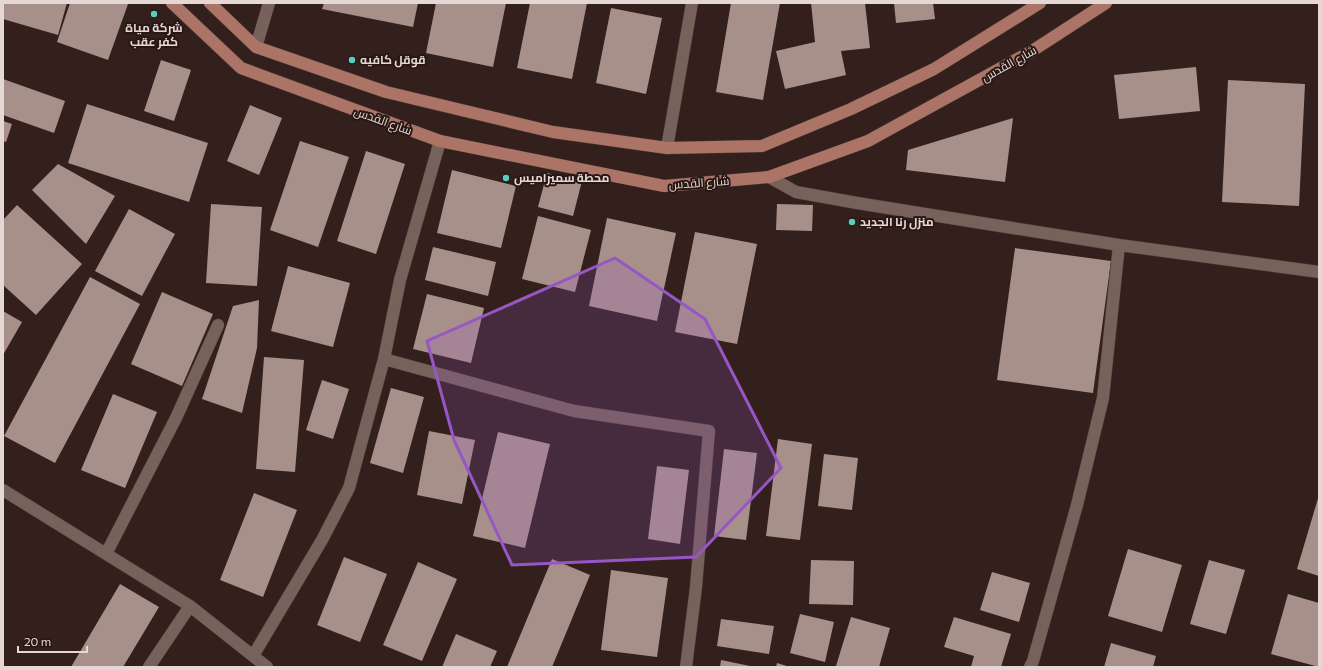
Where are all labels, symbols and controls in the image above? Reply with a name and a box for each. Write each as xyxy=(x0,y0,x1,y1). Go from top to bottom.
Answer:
marker: شركة مياة كفر عقب xyxy=(149,9,159,19)
place label: شركة مياة كفر عقب xyxy=(125,20,183,50)
street label: شارع القدس xyxy=(979,42,1039,86)
place label: قوقل كافيه xyxy=(360,52,426,68)
marker: قوقل كافيه xyxy=(347,55,357,65)
street label: شارع القدس xyxy=(352,103,414,139)
place label: محطة سميراميس xyxy=(514,170,609,186)
marker: محطة سميراميس xyxy=(501,173,511,183)
street label: شارع القدس xyxy=(668,173,730,193)
place label: منزل رنا الجديد xyxy=(860,214,934,230)
marker: منزل رنا الجديد xyxy=(847,217,857,227)
scale bar xyxy=(18,628,87,654)
text: 20 m xyxy=(24,634,51,648)

